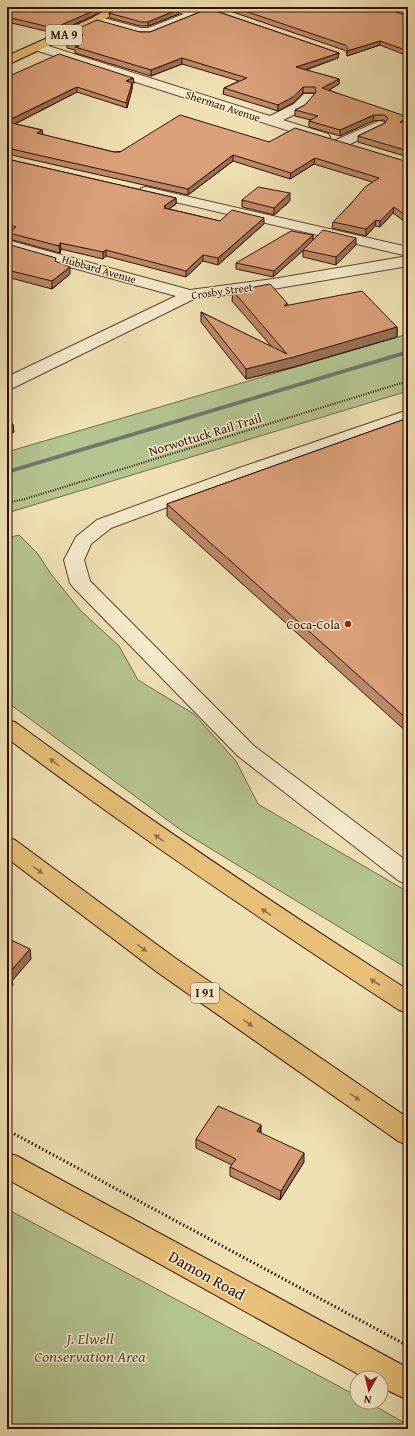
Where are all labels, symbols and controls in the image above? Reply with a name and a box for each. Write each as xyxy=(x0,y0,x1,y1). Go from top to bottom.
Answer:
road number: MA 9 xyxy=(46,25,82,45)
street label: Sherman Avenue xyxy=(184,86,262,126)
street label: Hubbard Avenue xyxy=(60,251,138,287)
street label: Crosby Street xyxy=(190,279,254,303)
street label: Norwottuck Rail Trail xyxy=(146,408,264,461)
place label: Coca-Cola xyxy=(286,615,341,634)
marker: Coca-Cola xyxy=(343,619,353,629)
one-way arrow xyxy=(48,757,59,766)
one-way arrow xyxy=(153,834,164,842)
one-way arrow xyxy=(33,866,43,874)
one-way arrow xyxy=(260,908,272,915)
one-way arrow xyxy=(137,943,147,951)
one-way arrow xyxy=(370,978,380,986)
road number: I 91 xyxy=(191,983,219,1003)
one-way arrow xyxy=(243,1019,253,1027)
one-way arrow xyxy=(350,1093,360,1101)
street label: Damon Road xyxy=(164,1244,250,1306)
park label: J. Elwell Conservation Area xyxy=(34,1326,146,1368)
north arrow xyxy=(349,1370,389,1410)
text: N xyxy=(362,1391,372,1408)

